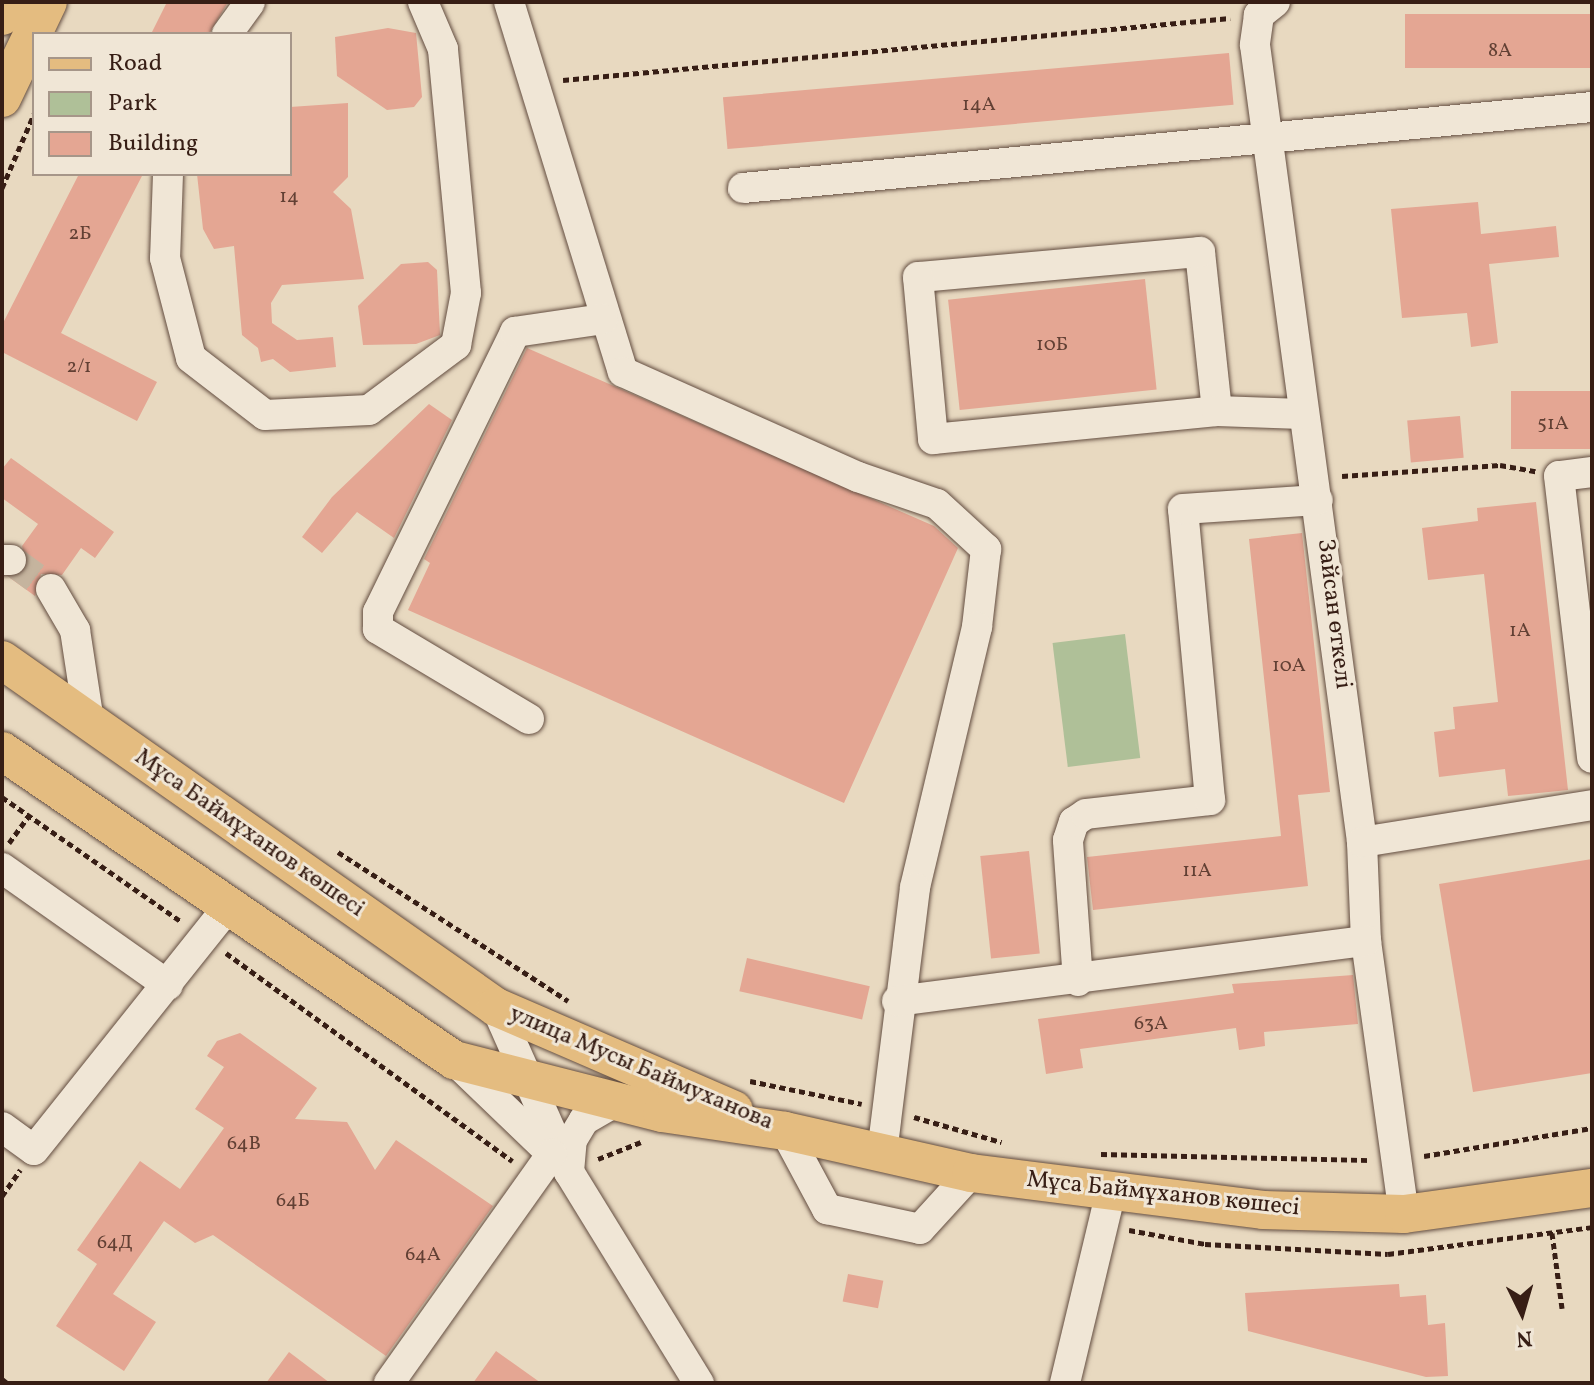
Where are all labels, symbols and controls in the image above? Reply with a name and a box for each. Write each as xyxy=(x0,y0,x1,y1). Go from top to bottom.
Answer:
legend xyxy=(32,32,292,176)
house number: 8А xyxy=(1488,39,1512,63)
text: Road xyxy=(108,47,162,81)
text: Park xyxy=(108,87,157,121)
house number: 14А xyxy=(962,93,996,117)
text: Building xyxy=(108,127,198,161)
house number: 14 xyxy=(279,185,299,209)
house number: 2Б xyxy=(68,222,92,246)
house number: 10Б xyxy=(1036,333,1068,357)
house number: 2/1 xyxy=(66,355,92,379)
house number: 51А xyxy=(1537,412,1569,436)
street label: Зайсан өткелі xyxy=(1309,537,1357,691)
house number: 1А xyxy=(1509,619,1531,643)
house number: 10А xyxy=(1272,654,1306,678)
street label: Мұса Баймұханов көшесі xyxy=(128,744,370,924)
house number: 11А xyxy=(1182,859,1212,883)
street label: улица Мусы Баймуханова xyxy=(505,1000,777,1138)
house number: 63А xyxy=(1134,1012,1168,1036)
house number: 64В xyxy=(227,1132,261,1156)
street label: Мұса Баймұханов көшесі xyxy=(1025,1166,1301,1224)
house number: 64Б xyxy=(276,1189,310,1213)
house number: 64Д xyxy=(97,1231,133,1255)
house number: 64А xyxy=(405,1243,441,1267)
north arrow xyxy=(1482,1273,1562,1353)
text: N xyxy=(1515,1321,1533,1354)

